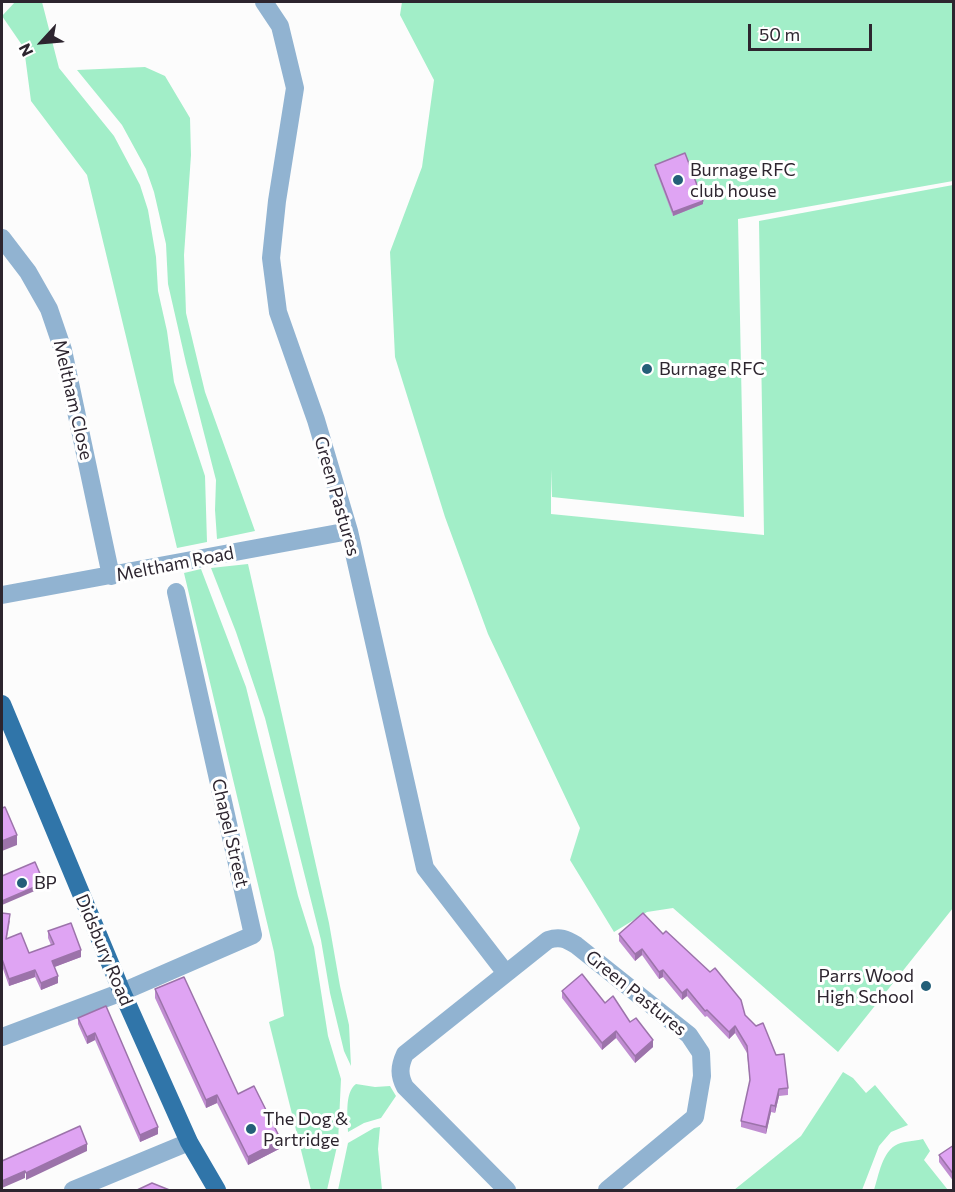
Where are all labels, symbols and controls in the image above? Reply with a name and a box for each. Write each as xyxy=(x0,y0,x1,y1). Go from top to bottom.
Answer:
north arrow xyxy=(12,12,72,72)
scale bar xyxy=(751,12,876,50)
text: 50 m xyxy=(759,23,800,45)
text: N xyxy=(14,41,37,60)
place label: Burnage RFC club house xyxy=(690,159,796,201)
marker: Burnage RFC club house xyxy=(671,173,685,187)
street label: Meltham Close xyxy=(49,338,97,462)
place label: Burnage RFC xyxy=(659,358,765,380)
marker: Burnage RFC xyxy=(640,362,654,376)
street label: Green Pastures xyxy=(310,434,364,558)
street label: Meltham Road xyxy=(114,542,236,586)
street label: Chapel Street xyxy=(207,776,253,890)
place label: BP xyxy=(34,872,57,894)
marker: BP xyxy=(15,876,29,890)
street label: Didsbury Road xyxy=(71,891,137,1009)
street label: Green Pastures xyxy=(581,946,691,1040)
place label: Parrs Wood High School xyxy=(817,965,914,1008)
marker: Parrs Wood High School xyxy=(919,979,933,993)
place label: The Dog & Partridge xyxy=(263,1108,348,1150)
marker: The Dog & Partridge xyxy=(244,1122,258,1136)

